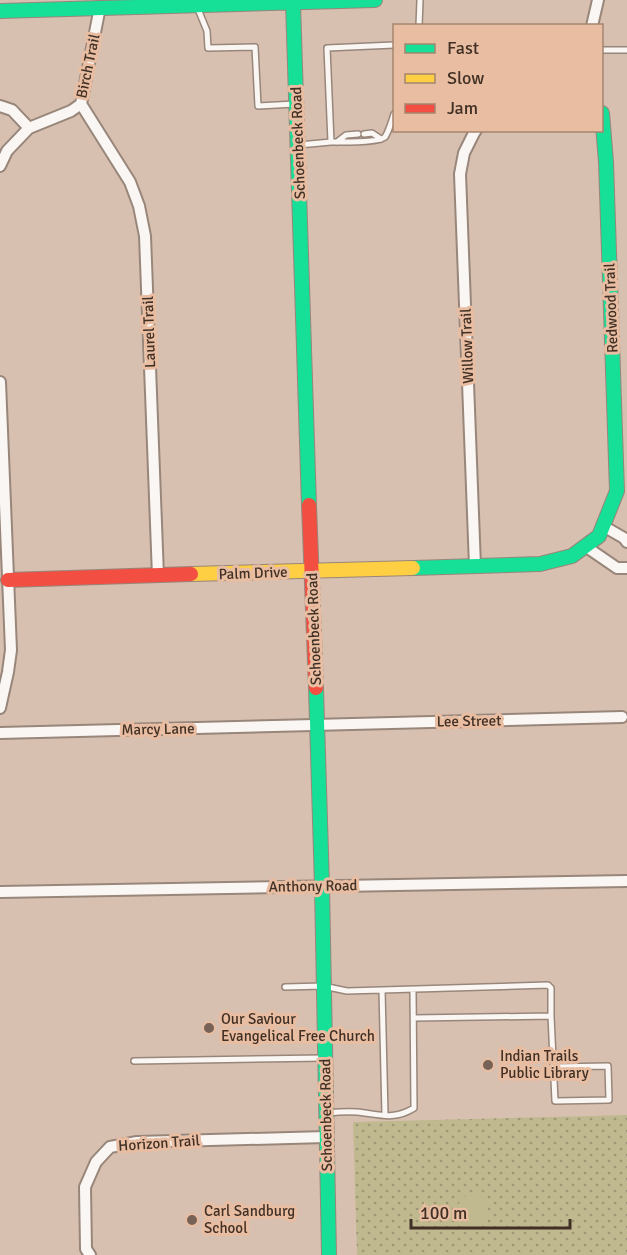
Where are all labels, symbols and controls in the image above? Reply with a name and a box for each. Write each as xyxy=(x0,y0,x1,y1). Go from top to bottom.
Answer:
legend xyxy=(393,24,603,132)
street label: Birch Trail xyxy=(72,32,104,100)
text: Fast xyxy=(447,37,479,59)
text: Slow xyxy=(447,67,484,89)
street label: Schoenbeck Road xyxy=(287,86,309,200)
text: Jam xyxy=(447,97,478,119)
street label: Redwood Trail xyxy=(600,263,622,353)
street label: Laurel Trail xyxy=(139,296,159,368)
street label: Willow Trail xyxy=(457,308,477,384)
street label: Palm Drive xyxy=(218,563,288,583)
street label: Schoenbeck Road xyxy=(303,572,325,686)
street label: Lee Street xyxy=(436,711,502,731)
street label: Marcy Lane xyxy=(121,719,195,739)
street label: Anthony Road xyxy=(268,876,358,896)
place label: Our Saviour Evangelical Free Church xyxy=(221,1010,375,1045)
marker: Our Saviour Evangelical Free Church xyxy=(202,1021,216,1035)
place label: Indian Trails Public Library xyxy=(500,1047,589,1082)
marker: Indian Trails Public Library xyxy=(481,1058,495,1072)
street label: Schoenbeck Road xyxy=(316,1059,336,1171)
street label: Horizon Trail xyxy=(118,1131,200,1155)
scale bar xyxy=(411,1192,570,1230)
place label: Carl Sandburg School xyxy=(204,1202,295,1237)
text: 100 m xyxy=(420,1202,467,1224)
marker: Carl Sandburg School xyxy=(185,1213,199,1227)

